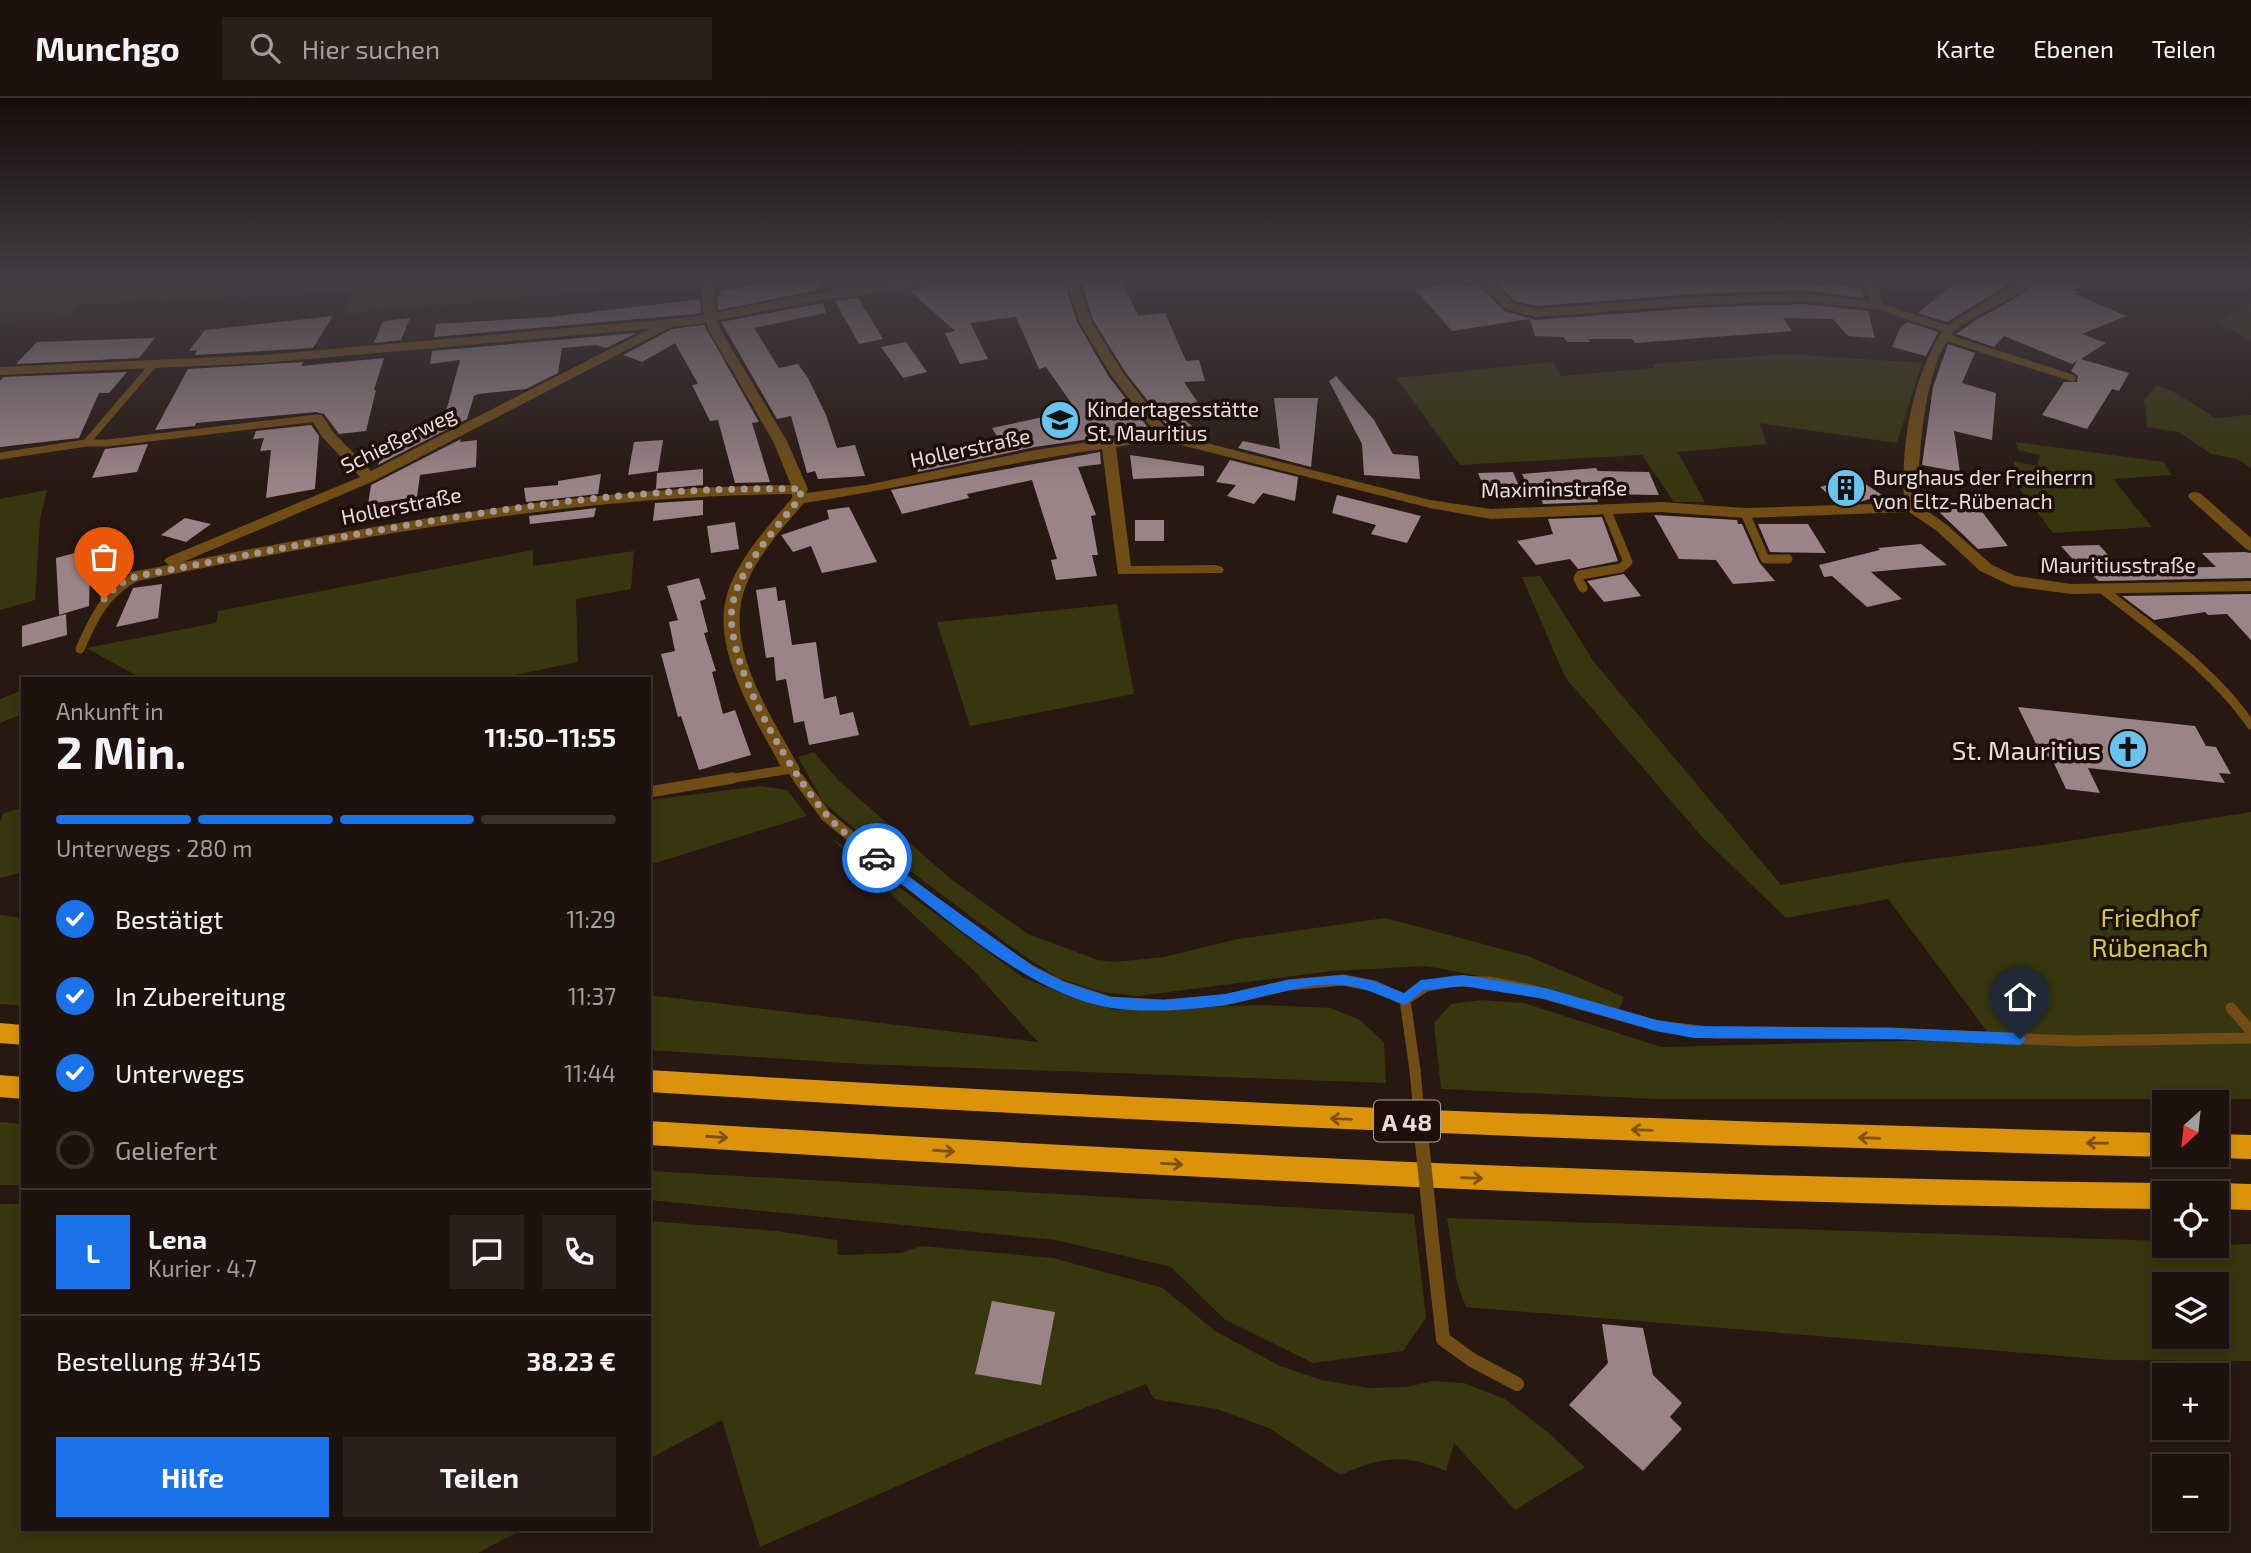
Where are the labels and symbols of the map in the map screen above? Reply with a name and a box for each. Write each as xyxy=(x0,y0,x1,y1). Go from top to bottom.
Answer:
place label: Kindertagesstätte St. Mauritius xyxy=(1087,396,1259,445)
school or university icon: Kindertagesstätte St. Mauritius xyxy=(1039,399,1081,441)
street label: Schießerweg xyxy=(336,400,460,478)
street label: Hollerstraße xyxy=(908,422,1032,472)
place label: Burghaus der Freiherrn von Eltz-Rübenach xyxy=(1873,464,2093,513)
building icon: Burghaus der Freiherrn von Eltz-Rübenach xyxy=(1825,467,1867,509)
street label: Maximinstraße xyxy=(1481,474,1627,502)
street label: Hollerstraße xyxy=(339,481,463,529)
pin xyxy=(74,527,134,599)
street label: Mauritiusstraße xyxy=(2040,552,2196,577)
church icon: St. Mauritius xyxy=(2107,728,2149,770)
place label: St. Mauritius xyxy=(1952,734,2101,765)
courier xyxy=(842,823,912,893)
park label: Friedhof Rübenach xyxy=(2092,901,2208,962)
pin xyxy=(1990,967,2050,1039)
north arrow xyxy=(2152,1090,2230,1167)
road number: A 48 xyxy=(1374,1100,1440,1142)
one-way arrow xyxy=(1330,1113,1353,1126)
one-way arrow xyxy=(1630,1123,1653,1136)
one-way arrow xyxy=(706,1131,728,1144)
one-way arrow xyxy=(1858,1131,1881,1144)
one-way arrow xyxy=(2085,1137,2108,1150)
one-way arrow xyxy=(933,1145,956,1158)
one-way arrow xyxy=(1160,1158,1183,1171)
one-way arrow xyxy=(1460,1172,1483,1185)

